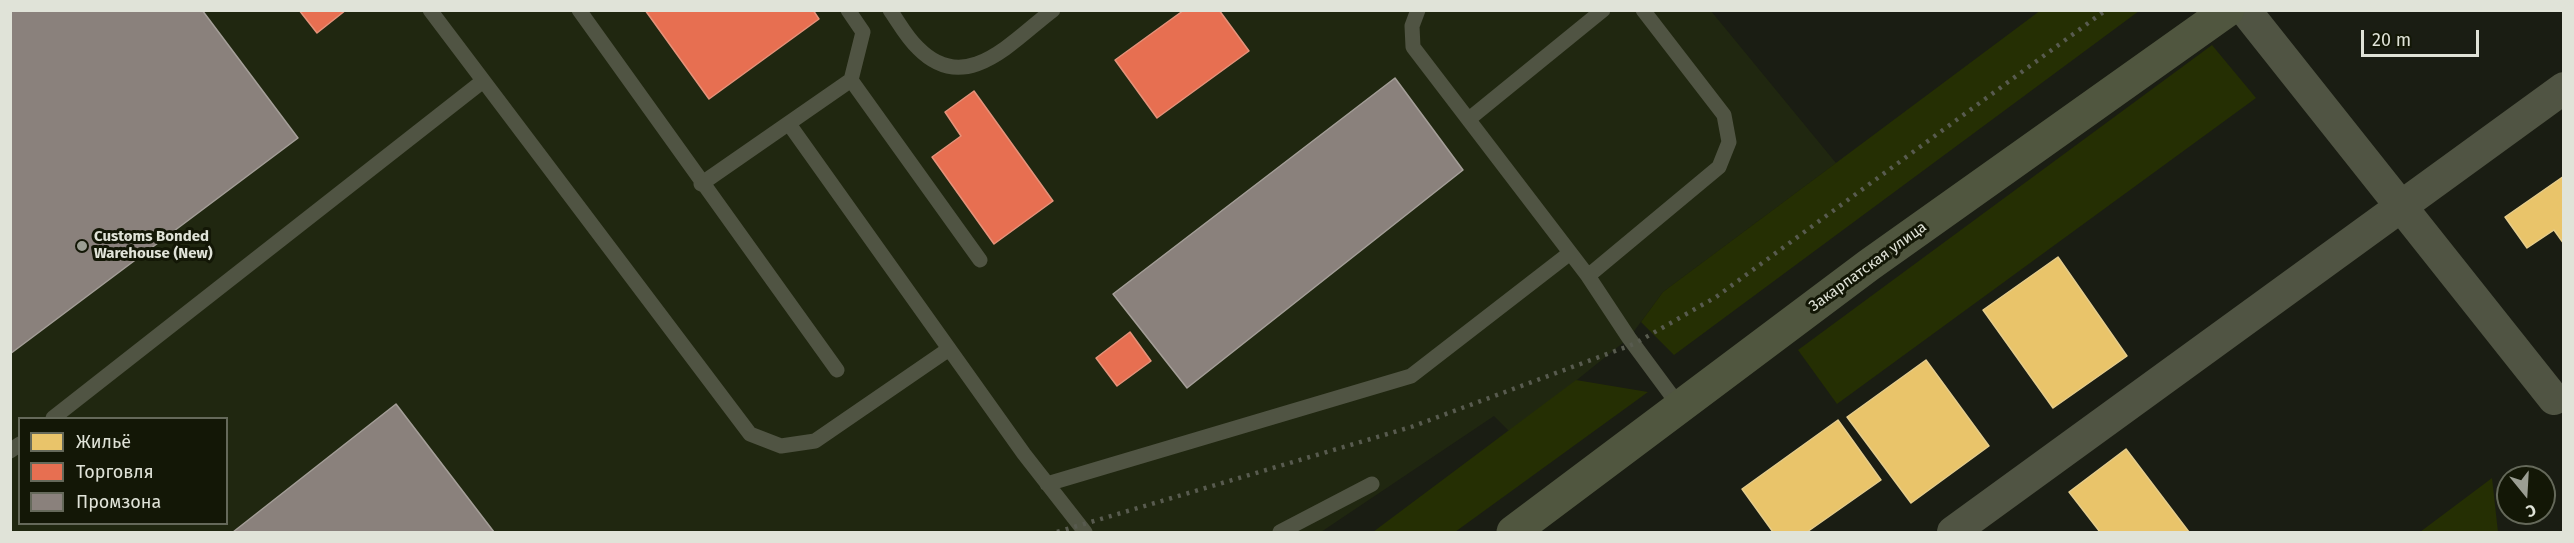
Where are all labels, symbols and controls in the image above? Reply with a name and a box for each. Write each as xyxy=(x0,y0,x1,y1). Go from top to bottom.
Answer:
scale bar xyxy=(2364,18,2482,56)
text: 20 m xyxy=(2372,29,2411,51)
street label: Закарпатская улица xyxy=(1806,218,1930,316)
place label: Customs Bonded Warehouse (New) xyxy=(94,228,213,263)
marker: Customs Bonded Warehouse (New) xyxy=(75,239,89,253)
legend xyxy=(18,417,228,525)
text: Жильё xyxy=(76,431,131,453)
text: Торговля xyxy=(76,461,154,483)
north arrow xyxy=(2496,465,2556,525)
text: Промзона xyxy=(76,491,161,513)
text: С xyxy=(2524,500,2538,521)

